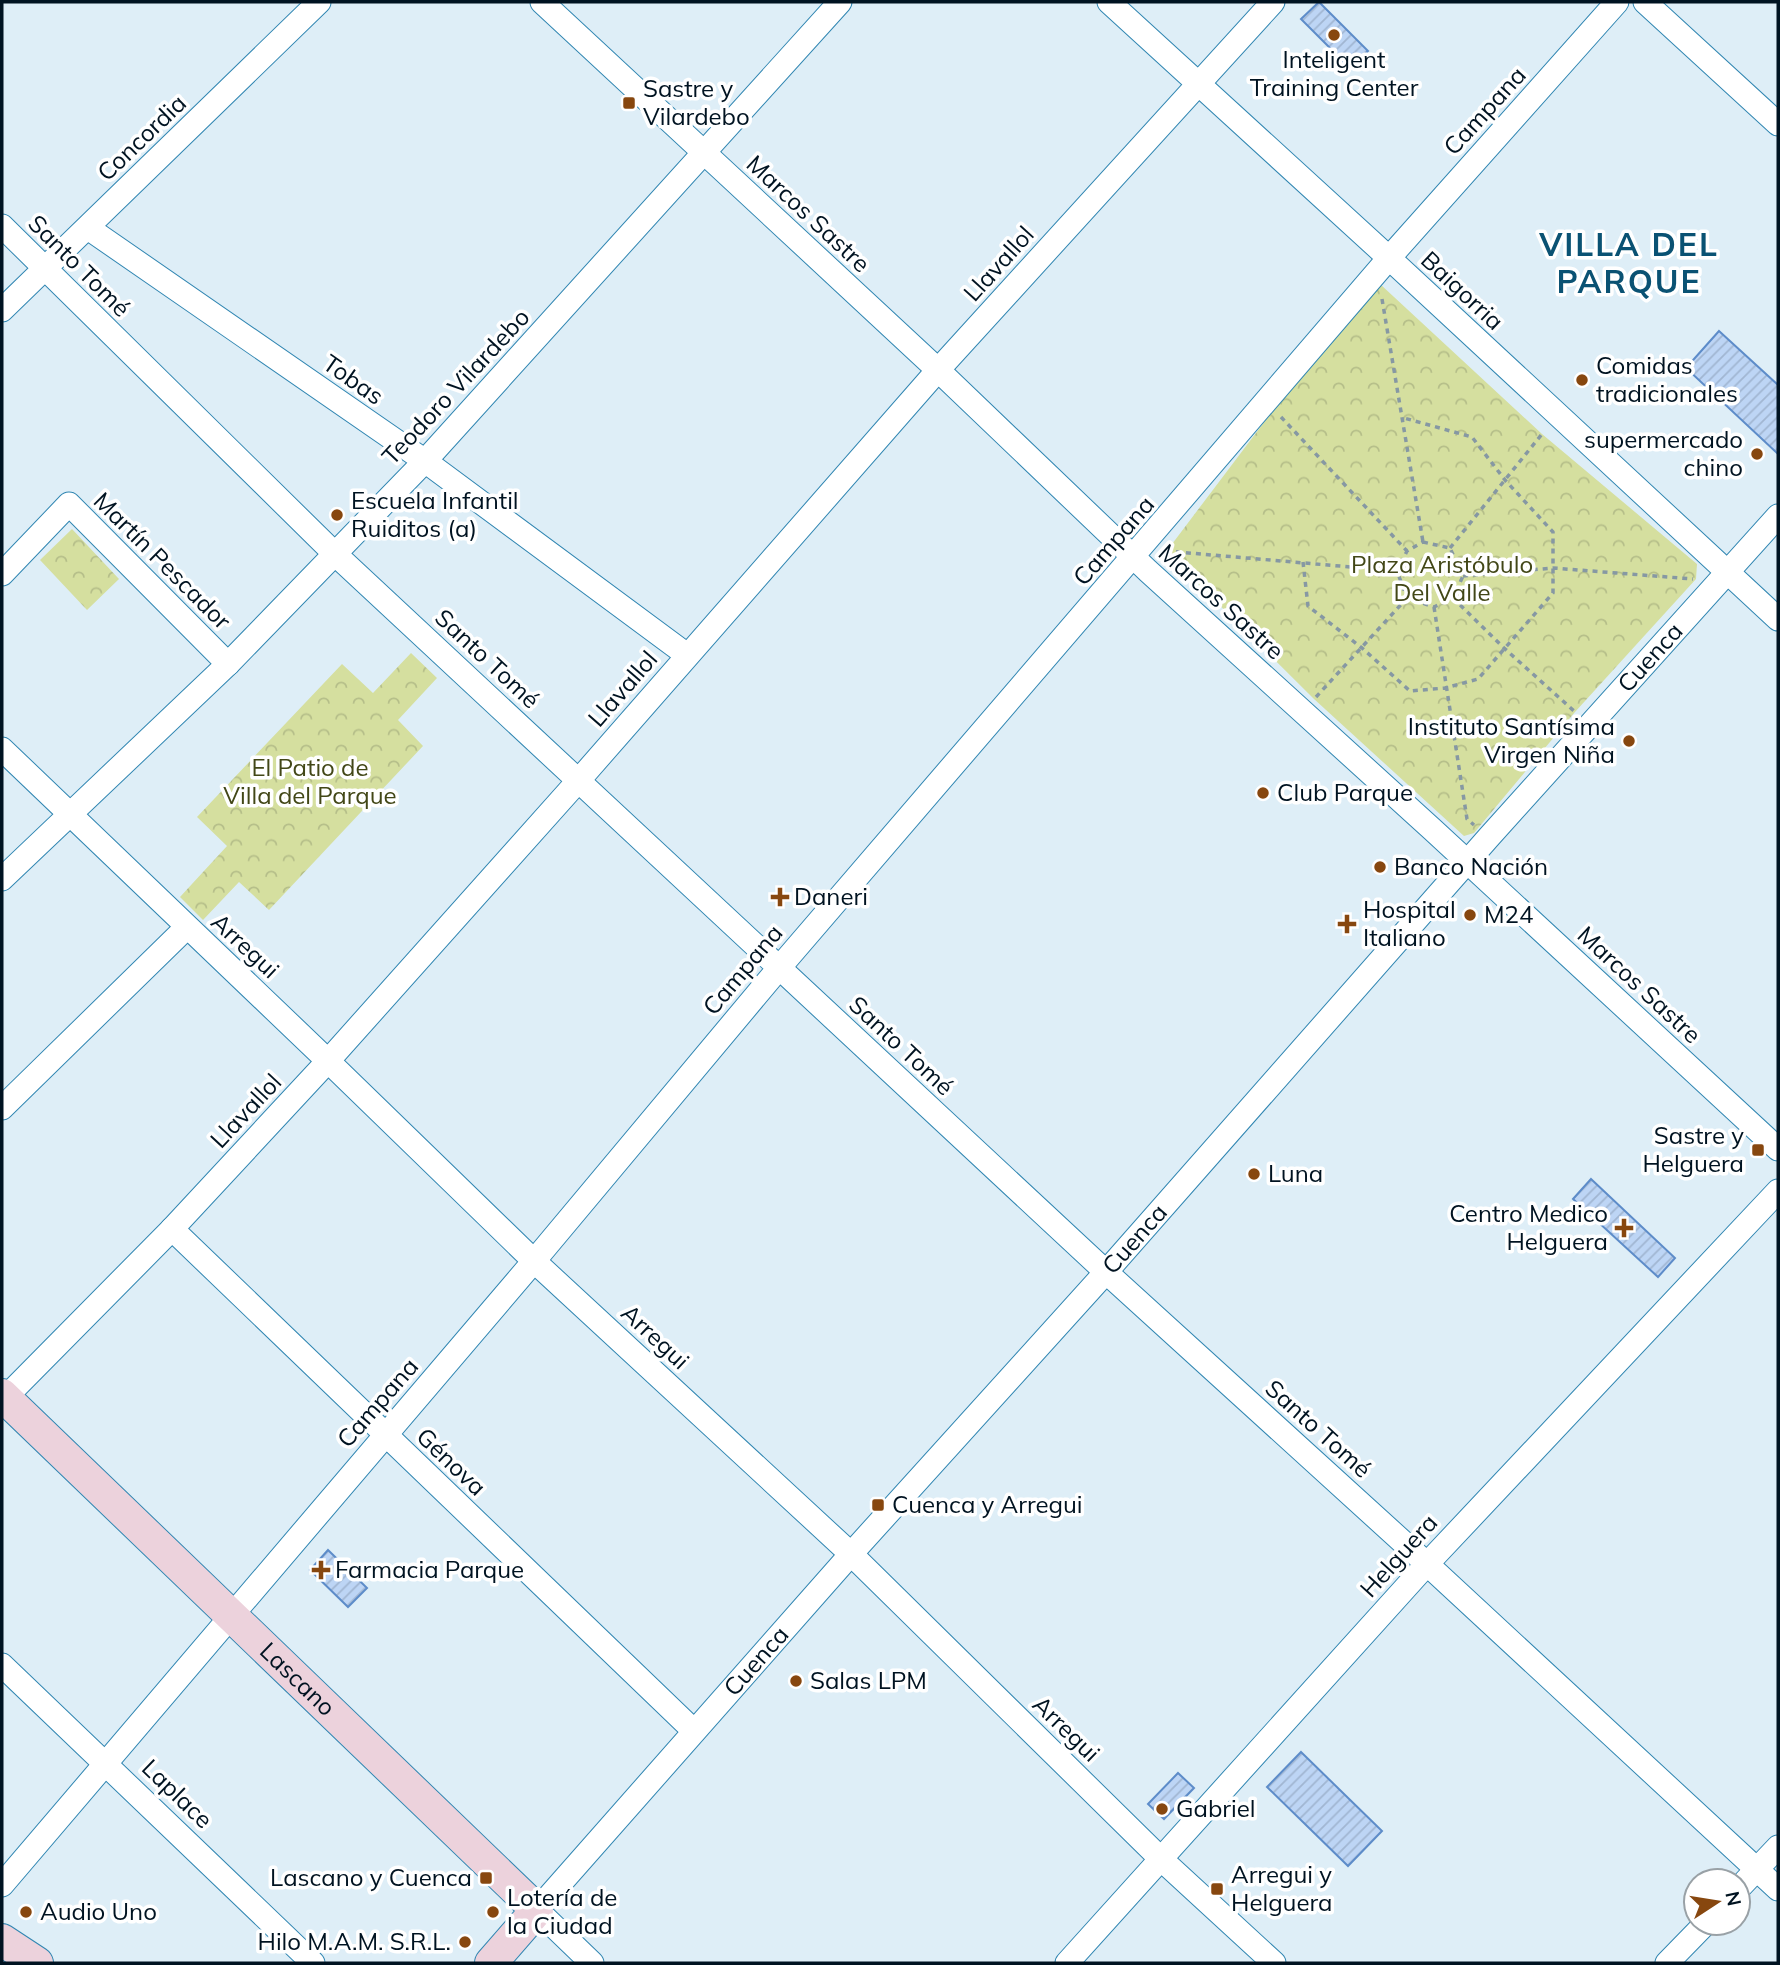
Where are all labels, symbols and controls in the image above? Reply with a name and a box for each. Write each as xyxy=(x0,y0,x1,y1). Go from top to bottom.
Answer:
marker: Inteligent Training Center xyxy=(1326,27,1342,43)
place label: Inteligent Training Center xyxy=(1250,44,1419,102)
street label: Campana xyxy=(1437,60,1532,161)
place label: Sastre y Vilardebo xyxy=(643,73,750,131)
street label: Concordia xyxy=(91,88,192,187)
marker: Sastre y Vilardebo xyxy=(621,95,637,111)
street label: Marcos Sastre xyxy=(741,148,877,278)
street label: Santo Tomé xyxy=(22,208,137,323)
street label: Llavallol xyxy=(957,220,1040,307)
district label: VILLA DEL PARQUE xyxy=(1538,224,1719,301)
street label: Baigorria xyxy=(1415,244,1510,336)
street label: Teodoro Vilardebo xyxy=(375,302,535,471)
street label: Tobas xyxy=(317,348,390,411)
place label: Comidas tradicionales xyxy=(1596,350,1738,408)
marker: Comidas tradicionales xyxy=(1574,372,1590,388)
place label: supermercado chino xyxy=(1584,424,1743,482)
marker: supermercado chino xyxy=(1749,446,1765,462)
street label: Martín Pescador xyxy=(88,485,238,635)
place label: Escuela Infantil Ruiditos (a) xyxy=(351,485,519,543)
street label: Campana xyxy=(1066,489,1160,591)
marker: Escuela Infantil Ruiditos (a) xyxy=(329,507,345,523)
street label: Marcos Sastre xyxy=(1153,537,1290,665)
park label: Plaza Aristóbulo Del Valle xyxy=(1351,549,1533,607)
street label: Santo Tomé xyxy=(429,602,546,714)
street label: Cuenca xyxy=(1611,616,1689,698)
street label: Llavallol xyxy=(581,644,663,732)
place label: Instituto Santísima Virgen Niña xyxy=(1408,711,1615,769)
marker: Instituto Santísima Virgen Niña xyxy=(1621,733,1637,749)
park label: El Patio de Villa del Parque xyxy=(223,752,397,810)
place label: Club Parque xyxy=(1277,777,1413,807)
marker: Club Parque xyxy=(1255,785,1271,801)
place label: Banco Nación xyxy=(1394,851,1548,881)
marker: Banco Nación xyxy=(1372,859,1388,875)
place label: Daneri xyxy=(794,881,868,911)
marker: Daneri xyxy=(772,889,788,905)
place label: Hospital Italiano xyxy=(1363,894,1456,952)
place label: M24 xyxy=(1484,899,1533,929)
street label: Arregui xyxy=(205,906,286,984)
marker: M24 xyxy=(1462,907,1478,923)
marker: Hospital Italiano xyxy=(1337,914,1357,934)
street label: Campana xyxy=(696,918,789,1021)
street label: Marcos Sastre xyxy=(1572,919,1708,1049)
street label: Santo Tomé xyxy=(843,989,960,1101)
street label: Llavallol xyxy=(203,1067,287,1154)
place label: Sastre y Helguera xyxy=(1642,1120,1744,1178)
marker: Sastre y Helguera xyxy=(1750,1142,1766,1158)
place label: Luna xyxy=(1268,1158,1323,1188)
marker: Luna xyxy=(1246,1166,1262,1182)
street label: Cuenca xyxy=(1095,1197,1173,1280)
place label: Centro Medico Helguera xyxy=(1449,1198,1608,1256)
marker: Centro Medico Helguera xyxy=(1614,1218,1634,1238)
street label: Arregui xyxy=(615,1297,696,1375)
street label: Campana xyxy=(330,1351,424,1453)
street label: Santo Tomé xyxy=(1260,1373,1378,1484)
street label: Génova xyxy=(411,1421,493,1502)
place label: Cuenca y Arregui xyxy=(892,1489,1083,1519)
marker: Cuenca y Arregui xyxy=(870,1497,886,1513)
street label: Helguera xyxy=(1353,1508,1443,1603)
place label: Farmacia Parque xyxy=(335,1554,524,1584)
marker: Farmacia Parque xyxy=(313,1562,329,1578)
street label: Cuenca xyxy=(717,1619,794,1702)
street label: Lascano xyxy=(254,1635,342,1722)
place label: Salas LPM xyxy=(810,1665,927,1695)
marker: Salas LPM xyxy=(788,1673,804,1689)
street label: Arregui xyxy=(1027,1689,1107,1768)
street label: Laplace xyxy=(136,1752,219,1834)
place label: Gabriel xyxy=(1176,1793,1256,1823)
marker: Gabriel xyxy=(1154,1801,1170,1817)
place label: Arregui y Helguera xyxy=(1231,1859,1333,1917)
place label: Lascano y Cuenca xyxy=(270,1862,472,1892)
north arrow xyxy=(1682,1867,1752,1937)
marker: Lascano y Cuenca xyxy=(478,1870,494,1886)
marker: Arregui y Helguera xyxy=(1209,1881,1225,1897)
place label: Lotería de la Ciudad xyxy=(507,1882,617,1940)
text: N xyxy=(1720,1889,1747,1908)
place label: Audio Uno xyxy=(40,1896,157,1926)
marker: Audio Uno xyxy=(18,1904,34,1920)
marker: Lotería de la Ciudad xyxy=(485,1904,501,1920)
place label: Hilo M.A.M. S.R.L. xyxy=(258,1926,451,1956)
marker: Hilo M.A.M. S.R.L. xyxy=(457,1934,473,1950)

